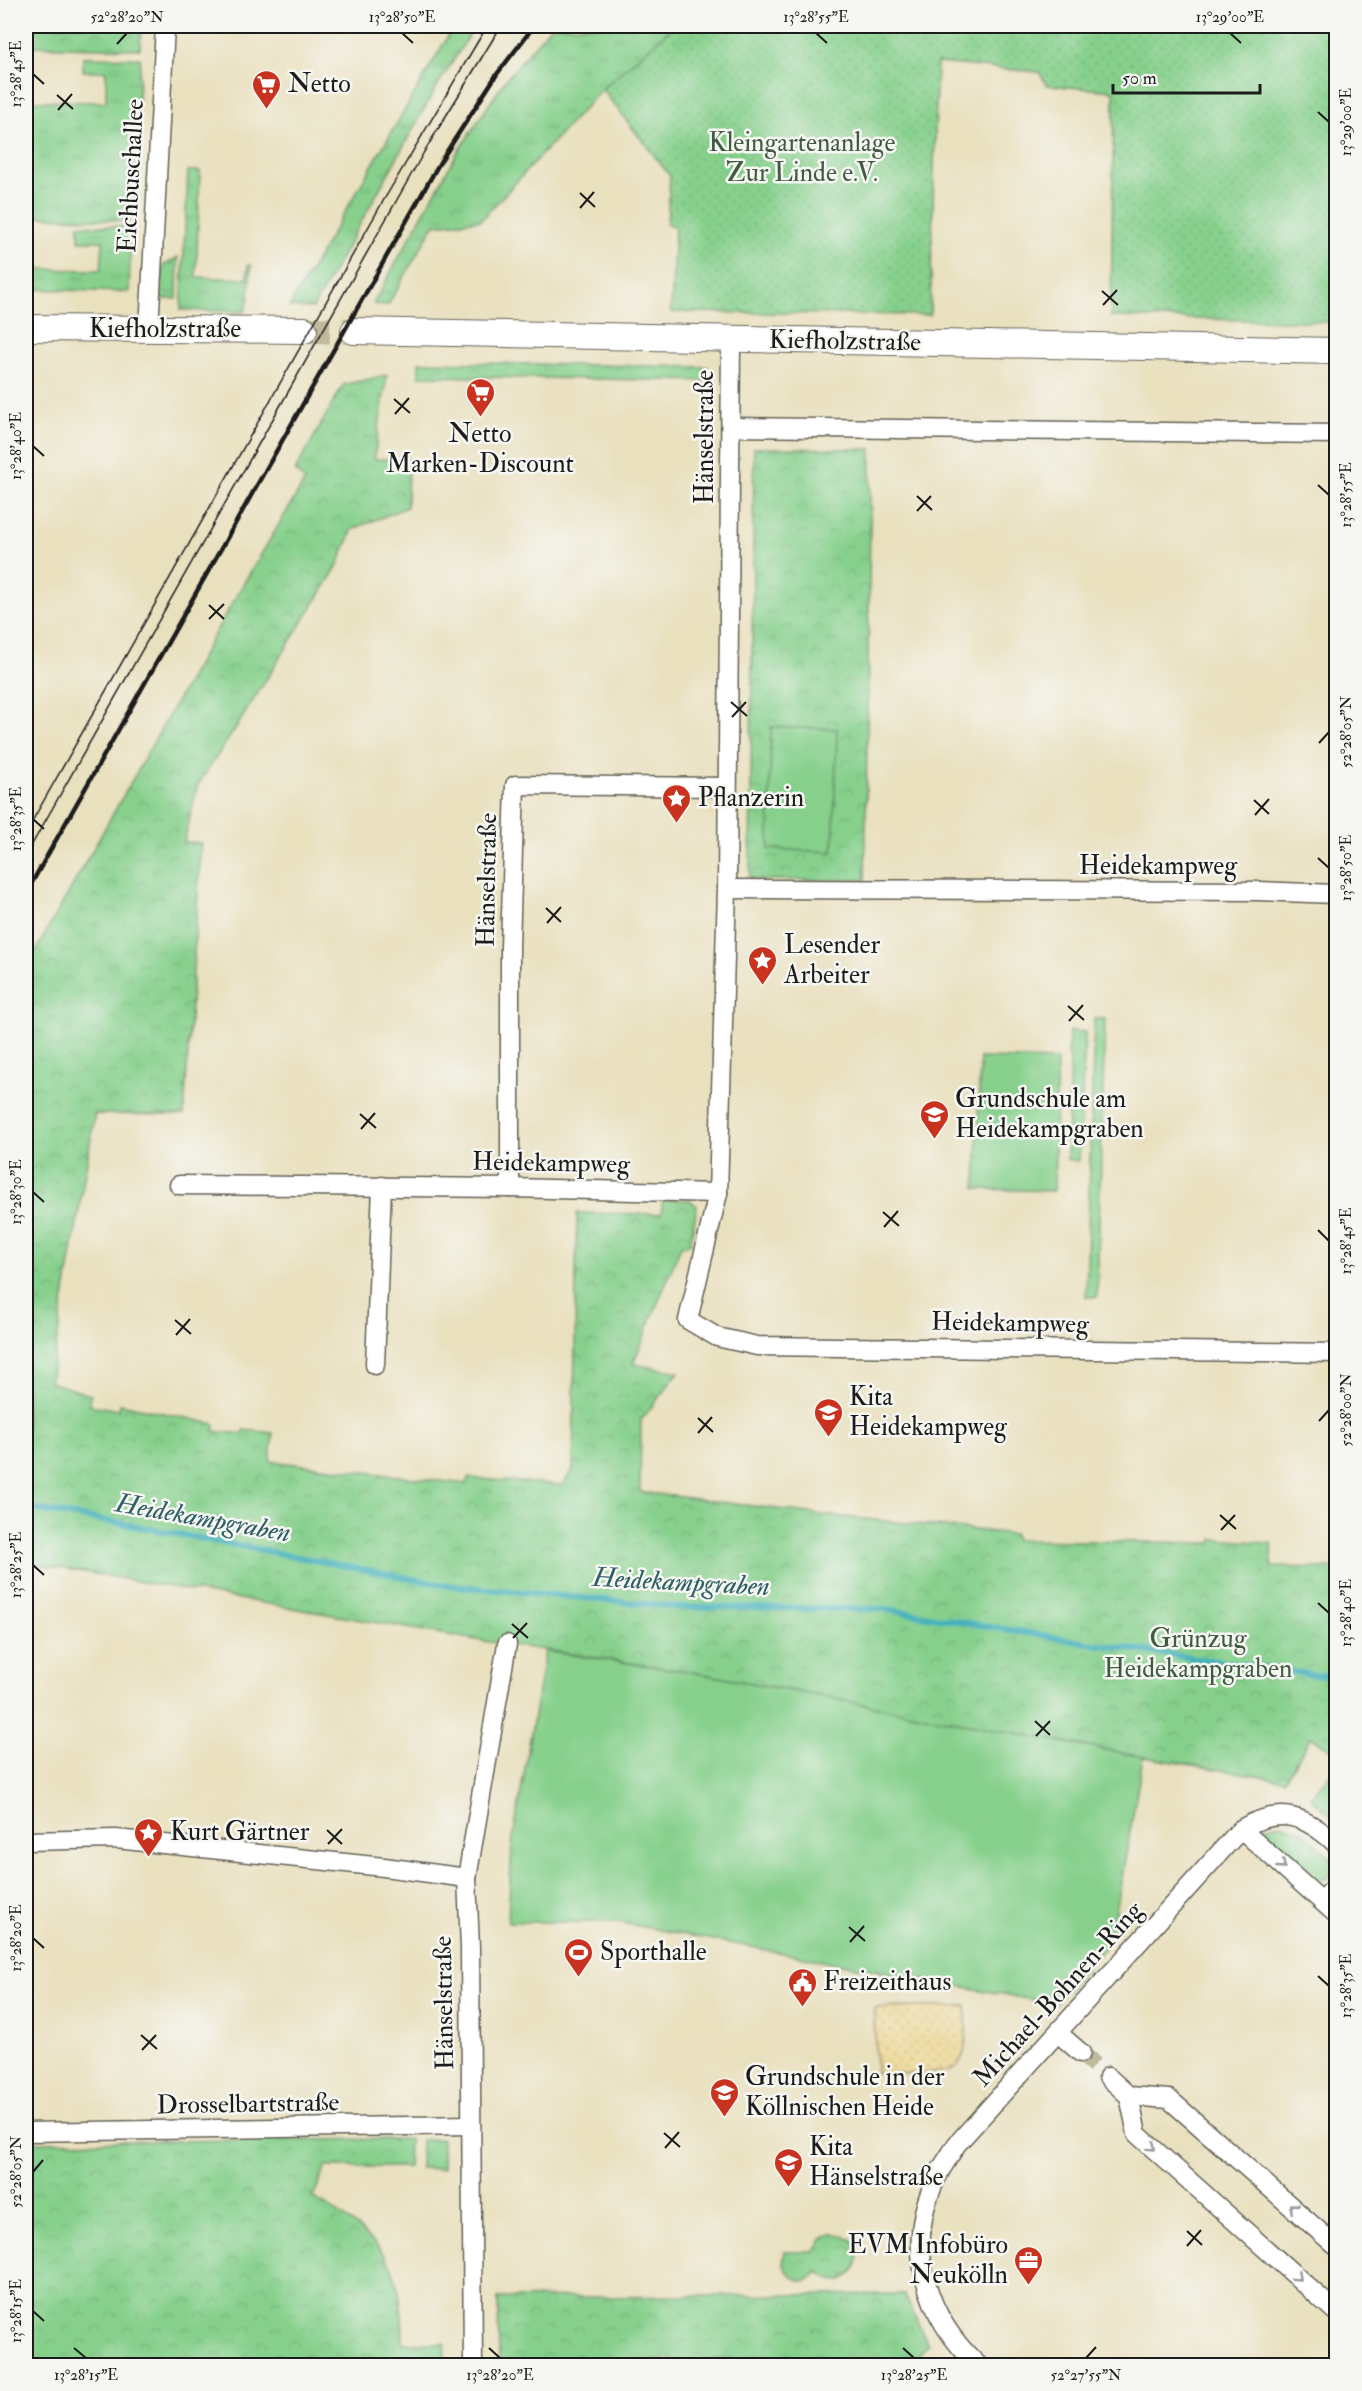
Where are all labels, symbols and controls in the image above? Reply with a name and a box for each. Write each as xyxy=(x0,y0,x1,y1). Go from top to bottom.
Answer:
text: 52°28'20"N xyxy=(90,8,164,27)
text: 13°28'50"E xyxy=(369,8,435,27)
text: 13°28'55"E xyxy=(783,8,849,27)
text: 13°29'00"E xyxy=(1196,8,1264,27)
text: 13°28'45"E xyxy=(7,40,26,107)
scale bar xyxy=(1113,57,1260,95)
text: 50 m xyxy=(1122,67,1157,90)
supermarket icon: Netto xyxy=(251,68,283,110)
place label: Netto xyxy=(288,68,351,100)
text: 13°29'00"E xyxy=(1337,88,1356,156)
street label: Eichbuschallee xyxy=(111,98,151,254)
park label: Kleingartenanlage Zur Linde e.V. xyxy=(709,127,896,189)
street label: Kiefholzstraße xyxy=(89,313,241,345)
street label: Kiefholzstraße xyxy=(769,324,921,358)
street label: Hänselstraße xyxy=(689,370,721,504)
supermarket icon: Netto Marken-Discount xyxy=(464,376,496,418)
text: 13°28'40"E xyxy=(7,412,26,480)
place label: Netto Marken-Discount xyxy=(386,418,574,480)
text: 13°28'55"E xyxy=(1337,462,1356,528)
text: 52°28'05"N xyxy=(1337,695,1356,768)
place icon: Pflanzerin xyxy=(661,782,693,824)
place label: Pflanzerin xyxy=(698,782,804,814)
text: 13°28'35"E xyxy=(7,787,26,851)
street label: Hänselstraße xyxy=(470,812,504,948)
text: 13°28'50"E xyxy=(1337,835,1356,901)
street label: Heidekampweg xyxy=(1079,850,1238,883)
place label: Lesender Arbeiter xyxy=(783,929,880,991)
place icon: Lesender Arbeiter xyxy=(747,944,779,986)
place label: Grundschule am Heidekampgraben xyxy=(955,1083,1144,1146)
school or university icon: Grundschule am Heidekampgraben xyxy=(918,1098,950,1140)
street label: Heidekampweg xyxy=(472,1146,631,1181)
text: 13°28'30"E xyxy=(7,1159,26,1225)
text: 13°28'45"E xyxy=(1337,1207,1356,1274)
street label: Heidekampweg xyxy=(931,1306,1090,1341)
text: 52°28'00"N xyxy=(1337,1373,1356,1447)
place label: Kita Heidekampweg xyxy=(849,1381,1008,1444)
school or university icon: Kita Heidekampweg xyxy=(812,1396,844,1438)
water label: Heidekampgraben xyxy=(111,1486,293,1550)
text: 13°28'25"E xyxy=(7,1532,26,1598)
water label: Heidekampgraben xyxy=(590,1561,770,1603)
text: 13°28'40"E xyxy=(1337,1579,1356,1647)
park label: Grünzug Heidekampgraben xyxy=(1104,1623,1292,1686)
place icon: Kurt Gärtner xyxy=(133,1816,165,1858)
place label: Kurt Gärtner xyxy=(170,1816,310,1848)
one-way arrow xyxy=(1275,1858,1286,1869)
street label: Michael-Bohnen-Ring xyxy=(966,1894,1151,2093)
text: 13°28'20"E xyxy=(7,1904,26,1972)
street label: Hänselstraße xyxy=(427,1935,461,2071)
sports icon: Sporthalle xyxy=(563,1936,595,1978)
place label: Sporthalle xyxy=(600,1936,707,1969)
text: 13°28'35"E xyxy=(1337,1954,1356,2018)
public building icon: Freizeithaus xyxy=(786,1966,818,2008)
place label: Freizeithaus xyxy=(823,1966,951,1998)
place label: Grundschule in der Köllnischen Heide xyxy=(745,2061,945,2123)
school or university icon: Grundschule in der Köllnischen Heide xyxy=(708,2076,740,2118)
street label: Drosselbartstraße xyxy=(156,2086,340,2122)
place label: Kita Hänselstraße xyxy=(809,2131,944,2193)
text: 52°28'05"N xyxy=(7,2135,26,2208)
one-way arrow xyxy=(1145,2140,1156,2151)
school or university icon: Kita Hänselstraße xyxy=(772,2146,804,2188)
one-way arrow xyxy=(1289,2203,1299,2214)
place label: EVM Infobüro Neukölln xyxy=(848,2229,1008,2291)
office icon: EVM Infobüro Neukölln xyxy=(1013,2244,1045,2286)
one-way arrow xyxy=(1290,2270,1301,2281)
text: 13°28'15"E xyxy=(7,2279,26,2343)
text: 13°28'15"E xyxy=(54,2366,118,2385)
text: 13°28'20"E xyxy=(466,2366,534,2385)
text: 13°28'25"E xyxy=(881,2366,947,2385)
text: 52°27'55"N xyxy=(1051,2366,1122,2385)

